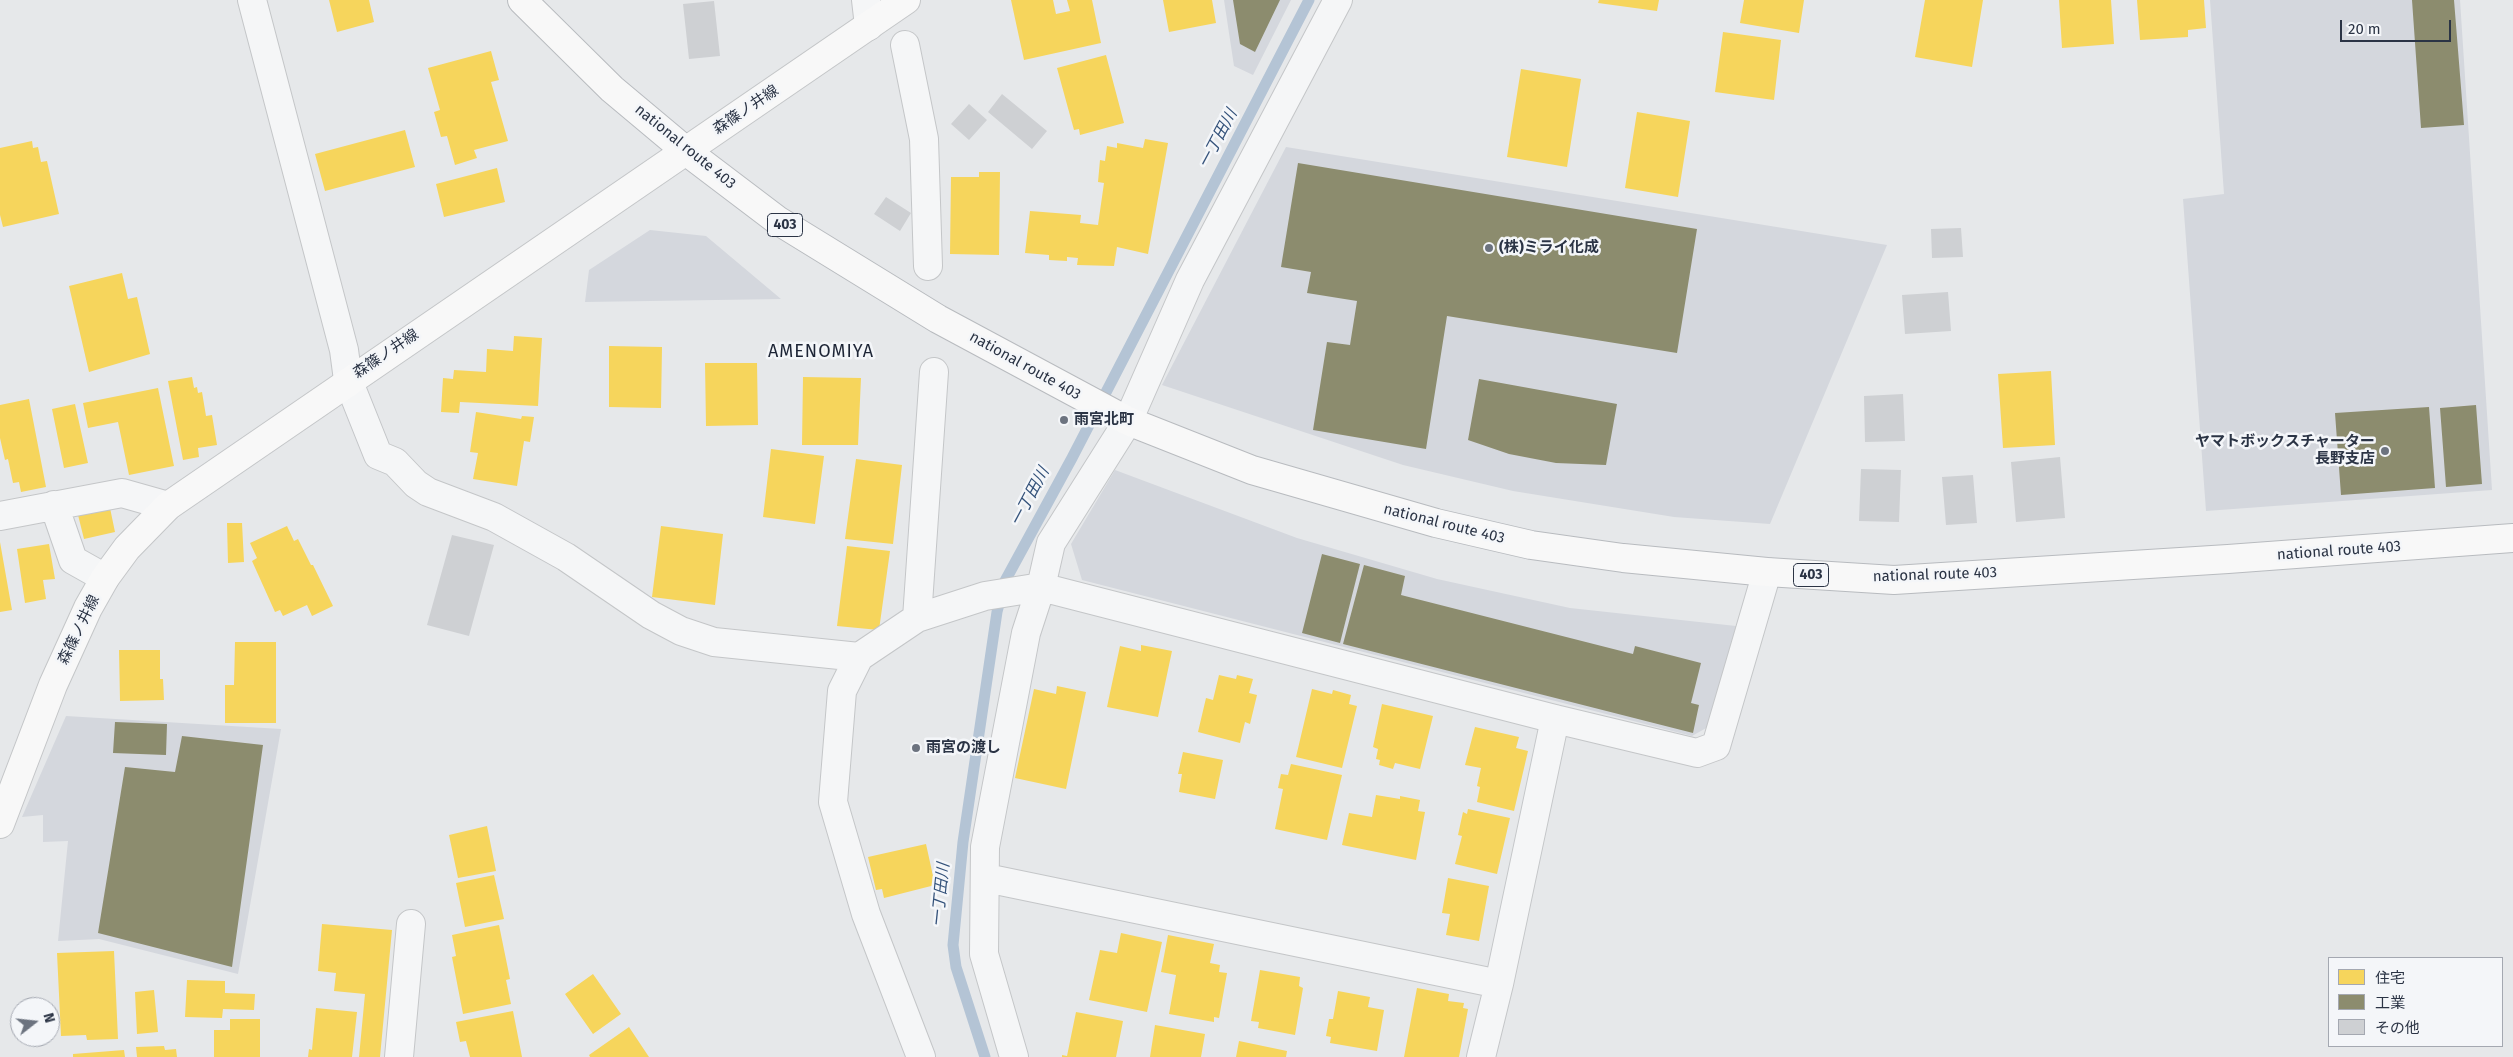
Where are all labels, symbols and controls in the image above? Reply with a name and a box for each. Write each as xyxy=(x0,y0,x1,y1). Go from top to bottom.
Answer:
scale bar xyxy=(2343,10,2454,42)
text: 20 m xyxy=(2348,20,2381,38)
street label: 森篠ノ井線 xyxy=(710,82,782,138)
street label: national route 403 xyxy=(631,101,739,193)
water label: 一丁田川 xyxy=(1195,106,1241,172)
road number: 403 xyxy=(768,214,802,236)
place label: (株)ミライ化成 xyxy=(1499,239,1599,257)
marker: (株)ミライ化成 xyxy=(1483,242,1495,254)
street label: 森篠ノ井線 xyxy=(350,326,422,382)
street label: national route 403 xyxy=(966,328,1084,404)
district label: AMENOMIYA xyxy=(767,341,875,363)
place label: 雨宮北町 xyxy=(1074,411,1134,429)
marker: 雨宮北町 xyxy=(1058,414,1070,426)
place label: ヤマトボックスチャーター 長野支店 xyxy=(2195,433,2375,468)
marker: ヤマトボックスチャーター 長野支店 xyxy=(2379,445,2391,457)
water label: 一丁田川 xyxy=(1007,464,1053,530)
street label: national route 403 xyxy=(1381,500,1507,548)
street label: national route 403 xyxy=(2276,538,2402,564)
road number: 403 xyxy=(1794,564,1828,586)
street label: national route 403 xyxy=(1873,564,1997,586)
street label: 森篠ノ井線 xyxy=(54,592,104,668)
place label: 雨宮の渡し xyxy=(926,739,1001,757)
marker: 雨宮の渡し xyxy=(910,742,922,754)
water label: 一丁田川 xyxy=(928,862,954,928)
legend xyxy=(2328,957,2503,1047)
text: 住宅 xyxy=(2375,969,2405,987)
text: 工業 xyxy=(2375,994,2405,1012)
north arrow xyxy=(10,997,60,1047)
text: N xyxy=(39,1011,58,1025)
text: その他 xyxy=(2375,1019,2420,1037)

